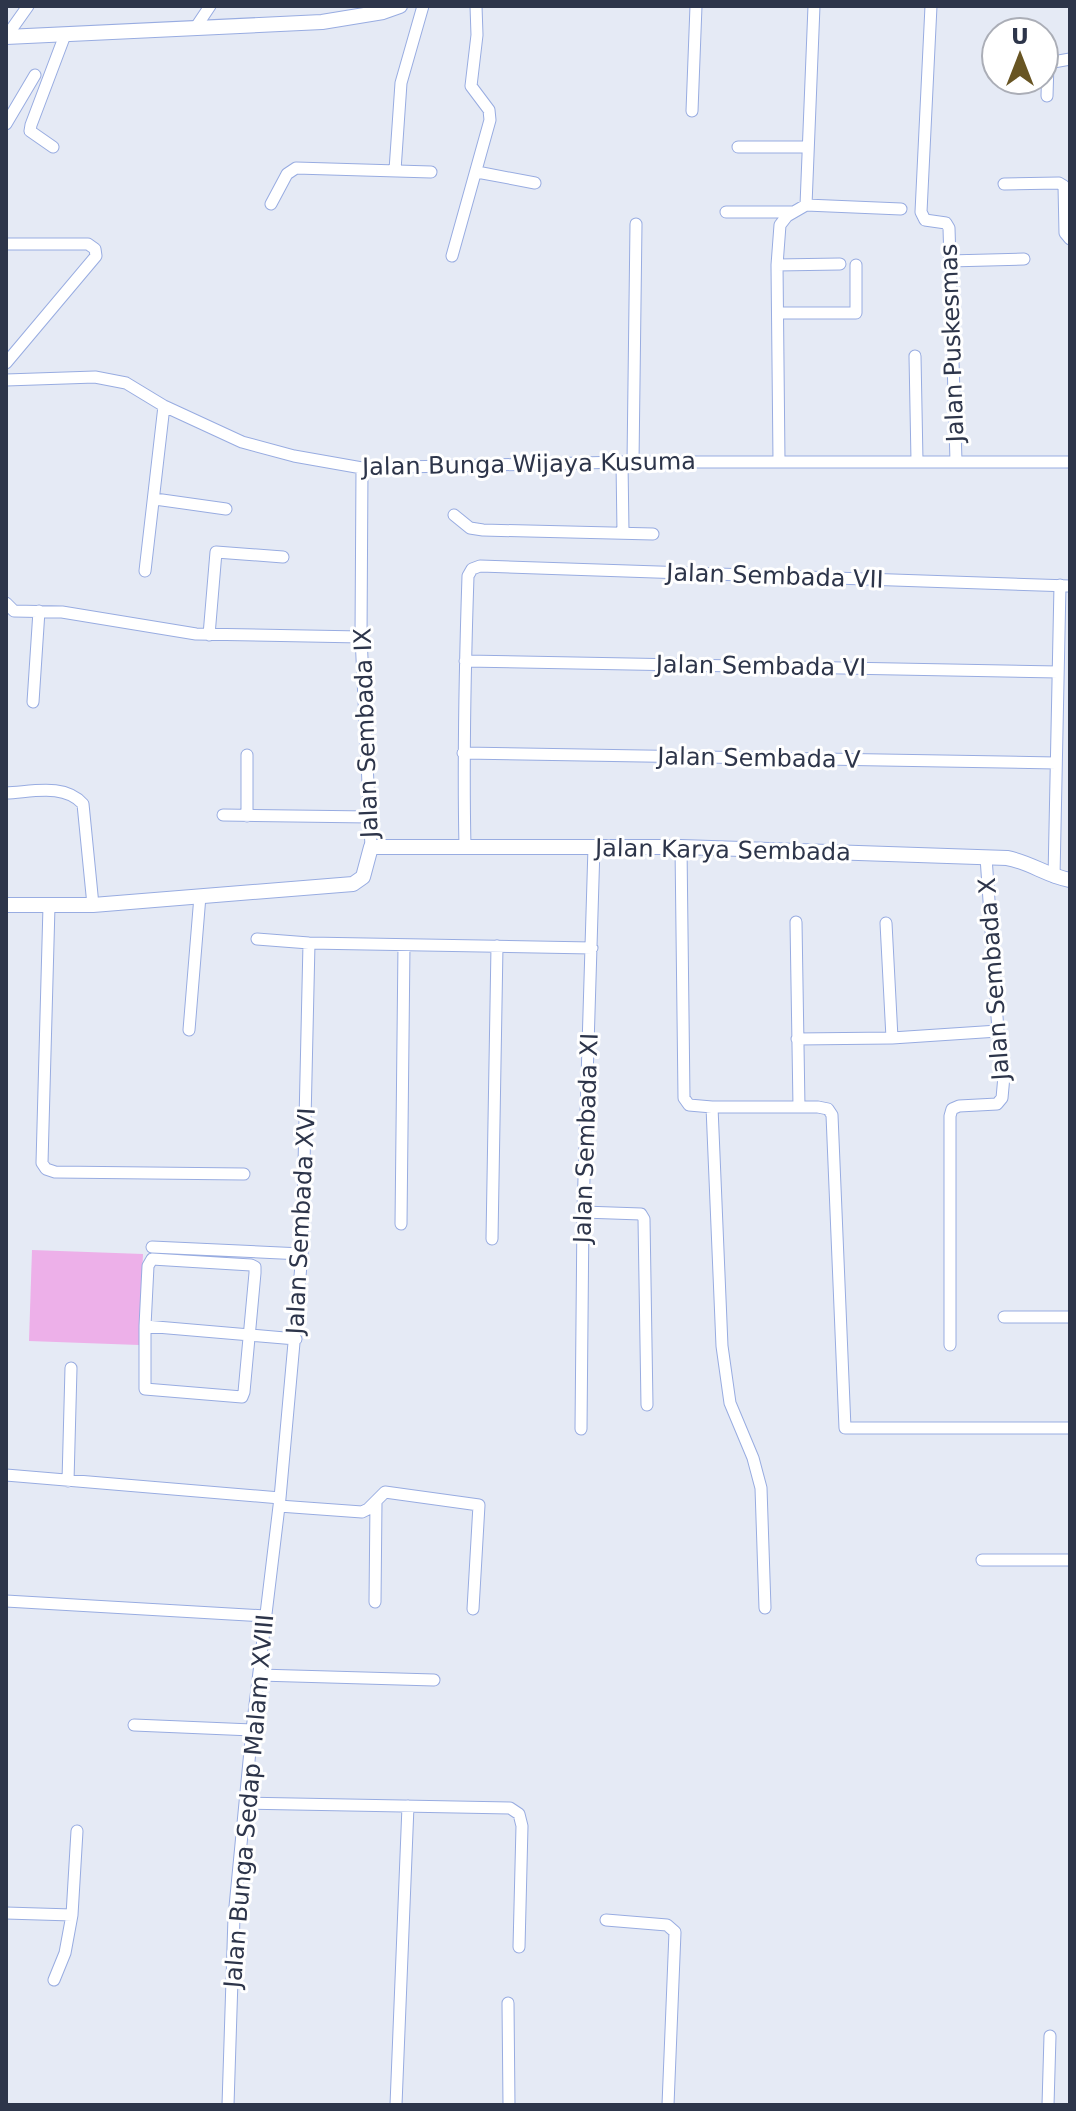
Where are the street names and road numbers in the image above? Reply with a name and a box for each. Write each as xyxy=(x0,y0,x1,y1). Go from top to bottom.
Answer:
street label: Jalan Puskesmas xyxy=(935,243,970,445)
street label: Jalan Bunga Wijaya Kusuma xyxy=(360,447,696,481)
street label: Jalan Sembada VII xyxy=(664,558,884,594)
street label: Jalan Sembada IX xyxy=(348,627,384,841)
street label: Jalan Sembada VI xyxy=(654,650,866,682)
street label: Jalan Sembada V xyxy=(655,742,861,774)
street label: Jalan Karya Sembada xyxy=(593,834,851,866)
street label: Jalan Sembada X xyxy=(973,877,1015,1083)
street label: Jalan Sembada XI xyxy=(568,1032,604,1246)
street label: Jalan Sembada XVI xyxy=(281,1107,321,1337)
street label: Jalan Bunga Sedap Malam XVIII xyxy=(219,1613,279,1991)

